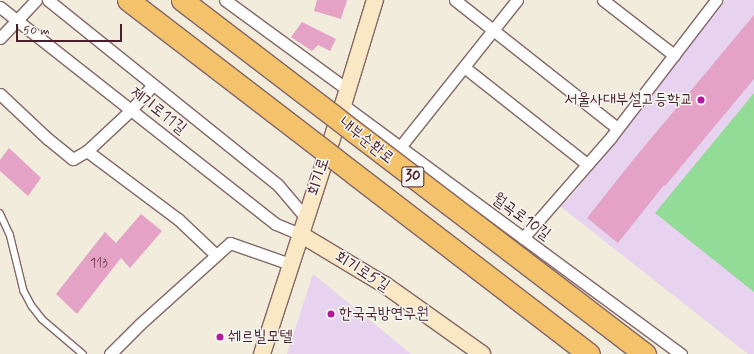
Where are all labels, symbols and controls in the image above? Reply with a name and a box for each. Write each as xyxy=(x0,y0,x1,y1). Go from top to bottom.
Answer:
scale bar xyxy=(18,16,124,42)
text: 50 m xyxy=(23,23,50,39)
street label: 제기로11길 xyxy=(126,83,190,139)
place label: 서울사대부설고등학교 xyxy=(564,90,693,110)
marker: 서울사대부설고등학교 xyxy=(696,95,706,105)
street label: 내부순환로 xyxy=(335,114,397,168)
street label: 회기로 xyxy=(304,156,334,198)
road number: 30 xyxy=(401,164,425,190)
street label: 월곡로10길 xyxy=(488,189,554,245)
street label: 회기로5길 xyxy=(331,248,393,296)
house number: 113 xyxy=(90,255,108,271)
place label: 한국국방연구원 xyxy=(339,304,429,324)
marker: 한국국방연구원 xyxy=(326,309,336,319)
place label: 쉐르빌모텔 xyxy=(228,327,292,347)
marker: 쉐르빌모텔 xyxy=(215,332,225,342)

